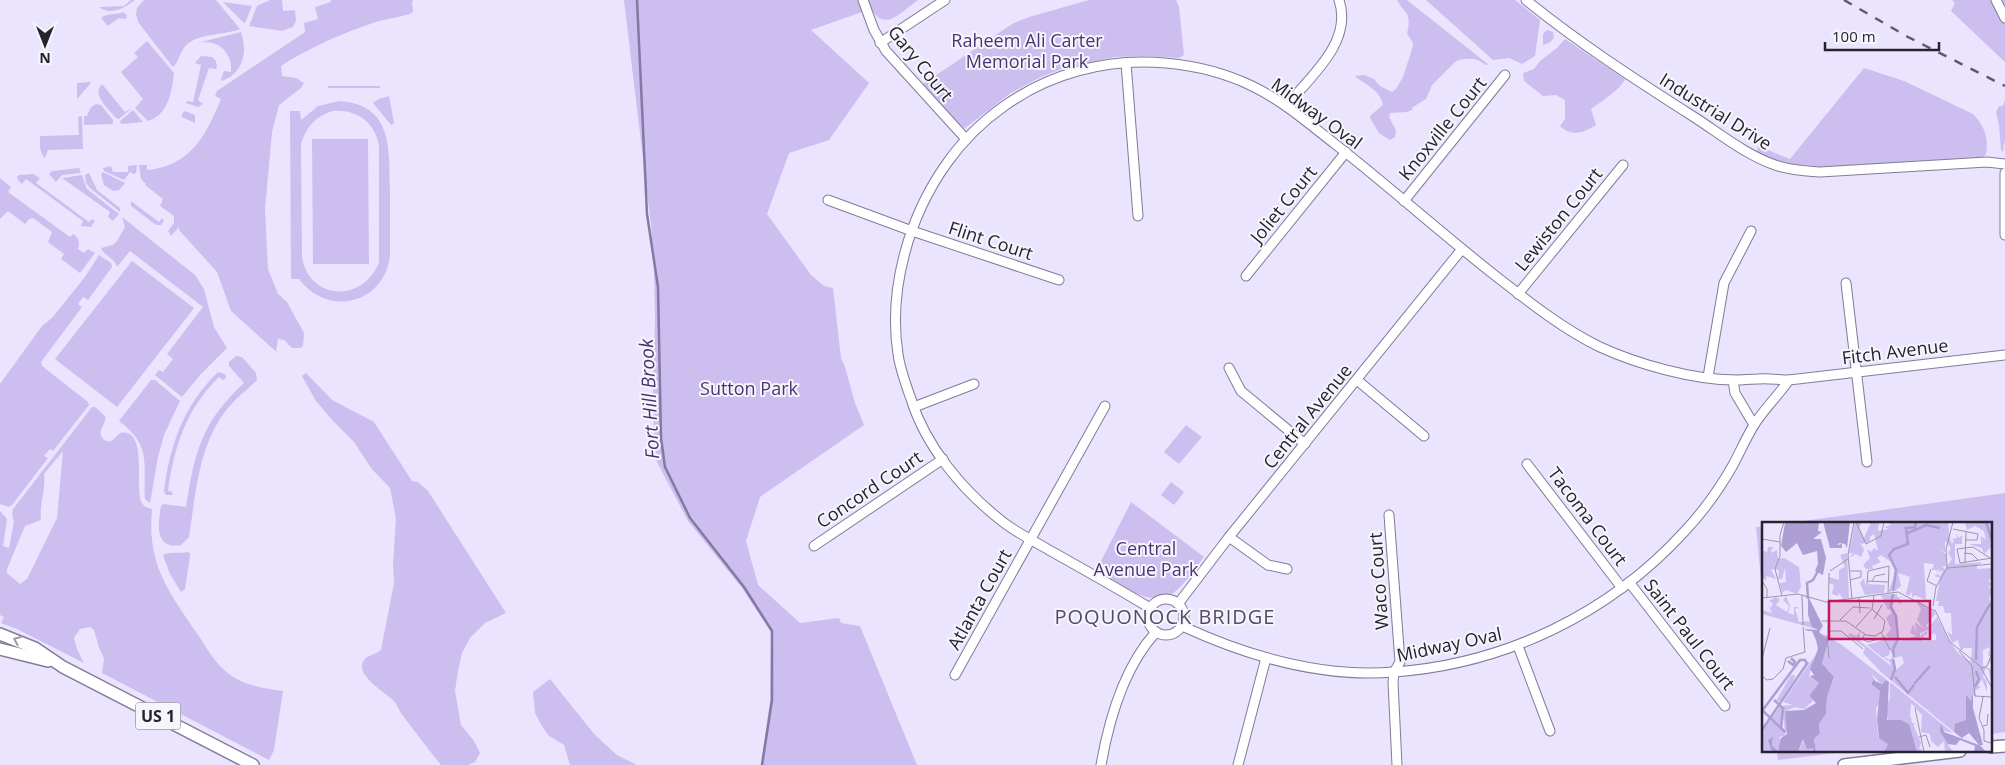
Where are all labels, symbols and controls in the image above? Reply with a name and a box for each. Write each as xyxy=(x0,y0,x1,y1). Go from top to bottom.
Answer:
north arrow xyxy=(20,20,70,70)
street label: Gary Court xyxy=(883,20,959,106)
scale bar xyxy=(1825,20,1939,52)
text: 100 m xyxy=(1832,26,1876,46)
park label: Raheem Ali Carter Memorial Park xyxy=(951,28,1103,73)
text: N xyxy=(39,49,51,68)
street label: Industrial Drive xyxy=(1655,67,1777,155)
street label: Knoxville Court xyxy=(1393,71,1491,185)
street label: Midway Oval xyxy=(1267,72,1367,154)
street label: Joliet Court xyxy=(1243,160,1322,249)
street label: Lewiston Court xyxy=(1509,162,1607,276)
street label: Flint Court xyxy=(946,215,1036,265)
street label: Fitch Avenue xyxy=(1840,333,1950,369)
water label: Fort Hill Brook xyxy=(633,338,665,460)
street label: Central Avenue xyxy=(1257,359,1357,473)
park label: Sutton Park xyxy=(700,376,799,400)
street label: Concord Court xyxy=(811,445,927,533)
street label: Tacoma Court xyxy=(1543,462,1633,570)
inset map xyxy=(1762,522,1992,752)
street label: Waco Court xyxy=(1363,531,1393,631)
park label: Central Avenue Park xyxy=(1094,536,1199,581)
street label: Atlanta Court xyxy=(941,544,1017,654)
street label: Saint Paul Court xyxy=(1639,574,1741,694)
district label: POQUONOCK BRIDGE xyxy=(1055,603,1275,630)
street label: Midway Oval xyxy=(1394,621,1504,667)
one-way arrow xyxy=(13,636,22,647)
road number: US 1 xyxy=(136,702,180,729)

